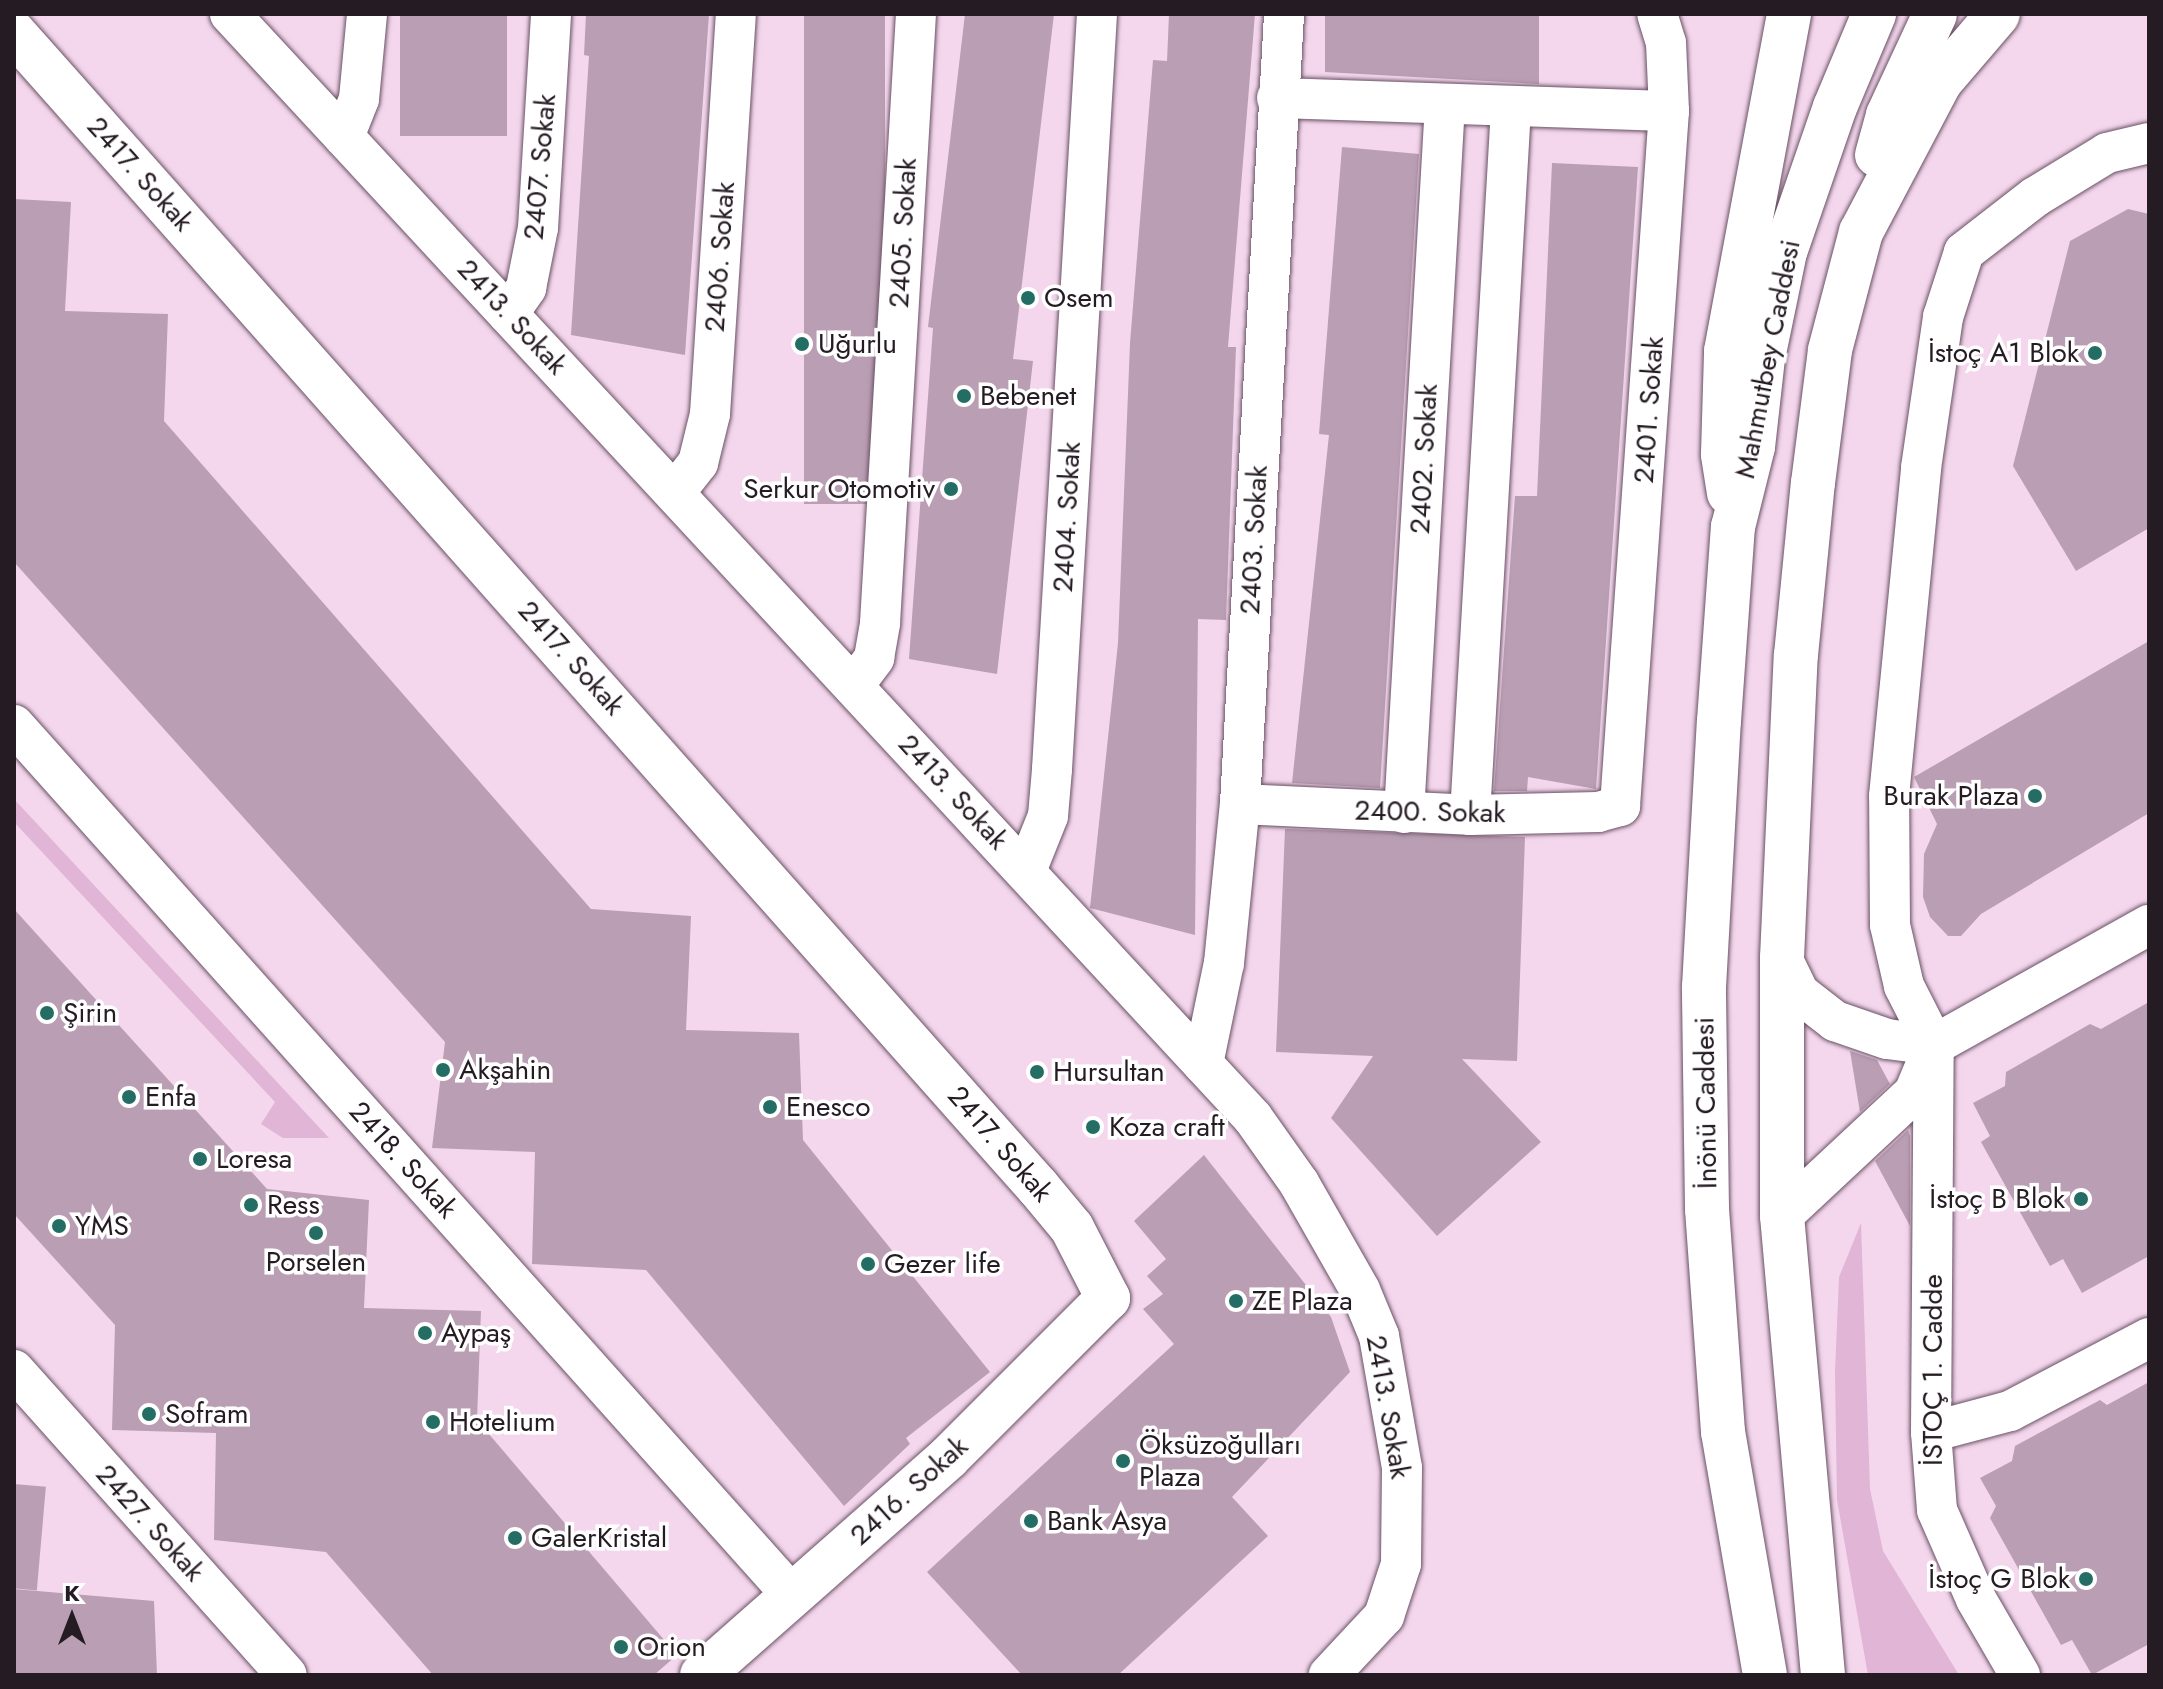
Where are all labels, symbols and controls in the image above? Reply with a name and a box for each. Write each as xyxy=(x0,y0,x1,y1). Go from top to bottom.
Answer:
street label: 2407. Sokak xyxy=(517,93,563,241)
street label: 2417. Sokak xyxy=(80,110,200,238)
street label: 2405. Sokak xyxy=(882,157,924,309)
street label: 2406. Sokak xyxy=(698,181,742,333)
street label: Mahmutbey Caddesi xyxy=(1728,237,1808,481)
street label: 2413. Sokak xyxy=(450,252,574,382)
place label: Osem xyxy=(1044,281,1114,315)
marker: Osem xyxy=(1019,289,1037,307)
place label: Uğurlu xyxy=(818,327,897,361)
marker: Uğurlu xyxy=(793,335,811,353)
street label: 2401. Sokak xyxy=(1627,335,1671,485)
place label: İstoç A1 Blok xyxy=(1928,336,2079,370)
marker: İstoç A1 Blok xyxy=(2086,344,2104,362)
place label: Bebenet xyxy=(980,379,1076,413)
street label: 2402. Sokak xyxy=(1403,383,1445,535)
marker: Bebenet xyxy=(955,387,973,405)
street label: 2404. Sokak xyxy=(1046,441,1088,593)
street label: 2403. Sokak xyxy=(1233,464,1275,616)
place label: Serkur Otomotiv xyxy=(743,472,935,506)
marker: Serkur Otomotiv xyxy=(942,480,960,498)
street label: 2417. Sokak xyxy=(511,594,631,722)
street label: 2413. Sokak xyxy=(891,727,1015,857)
place label: Burak Plaza xyxy=(1883,779,2019,813)
marker: Burak Plaza xyxy=(2026,787,2044,805)
street label: 2400. Sokak xyxy=(1354,794,1506,830)
place label: Şirin xyxy=(63,996,117,1030)
marker: Şirin xyxy=(38,1004,56,1022)
street label: İnönü Caddesi xyxy=(1688,1017,1724,1189)
place label: Akşahin xyxy=(459,1053,551,1087)
place label: Hursultan xyxy=(1053,1055,1165,1089)
marker: Akşahin xyxy=(434,1061,452,1079)
marker: Hursultan xyxy=(1028,1063,1046,1081)
street label: 2417. Sokak xyxy=(941,1079,1059,1209)
place label: Enfa xyxy=(145,1080,197,1114)
marker: Enfa xyxy=(120,1088,138,1106)
place label: Enesco xyxy=(786,1090,870,1124)
street label: 2418. Sokak xyxy=(342,1095,464,1225)
marker: Enesco xyxy=(761,1098,779,1116)
place label: Koza craft xyxy=(1109,1110,1225,1144)
marker: Koza craft xyxy=(1084,1118,1102,1136)
place label: Loresa xyxy=(216,1142,292,1176)
marker: Loresa xyxy=(191,1150,209,1168)
place label: İstoç B Blok xyxy=(1929,1182,2065,1216)
place label: Ress xyxy=(267,1188,320,1222)
marker: İstoç B Blok xyxy=(2072,1190,2090,1208)
marker: Ress xyxy=(242,1196,260,1214)
place label: YMS xyxy=(75,1209,129,1243)
marker: YMS xyxy=(50,1217,68,1235)
marker: Porselen xyxy=(307,1224,325,1242)
place label: Porselen xyxy=(266,1245,366,1279)
place label: Gezer life xyxy=(884,1247,1001,1281)
marker: Gezer life xyxy=(859,1255,877,1273)
street label: İSTOÇ 1. Cadde xyxy=(1916,1274,1950,1466)
place label: ZE Plaza xyxy=(1252,1284,1353,1318)
marker: ZE Plaza xyxy=(1227,1292,1245,1310)
place label: Aypaş xyxy=(441,1316,511,1350)
marker: Aypaş xyxy=(416,1324,434,1342)
street label: 2413. Sokak xyxy=(1359,1333,1417,1481)
place label: Sofram xyxy=(165,1397,249,1431)
marker: Sofram xyxy=(140,1405,158,1423)
place label: Hotelium xyxy=(449,1405,556,1439)
marker: Hotelium xyxy=(424,1413,442,1431)
place label: Öksüzoğulları Plaza xyxy=(1139,1428,1301,1494)
street label: 2416. Sokak xyxy=(843,1429,975,1553)
marker: Öksüzoğulları Plaza xyxy=(1114,1452,1132,1470)
street label: 2427. Sokak xyxy=(89,1458,211,1588)
place label: Bank Asya xyxy=(1047,1504,1167,1538)
marker: Bank Asya xyxy=(1022,1512,1040,1530)
place label: GalerKristal xyxy=(531,1521,667,1555)
marker: GalerKristal xyxy=(506,1529,524,1547)
place label: İstoç G Blok xyxy=(1928,1562,2070,1596)
marker: İstoç G Blok xyxy=(2077,1570,2095,1588)
north arrow xyxy=(32,1577,112,1657)
text: K xyxy=(64,1577,80,1609)
place label: Orion xyxy=(637,1630,706,1664)
marker: Orion xyxy=(612,1638,630,1656)

